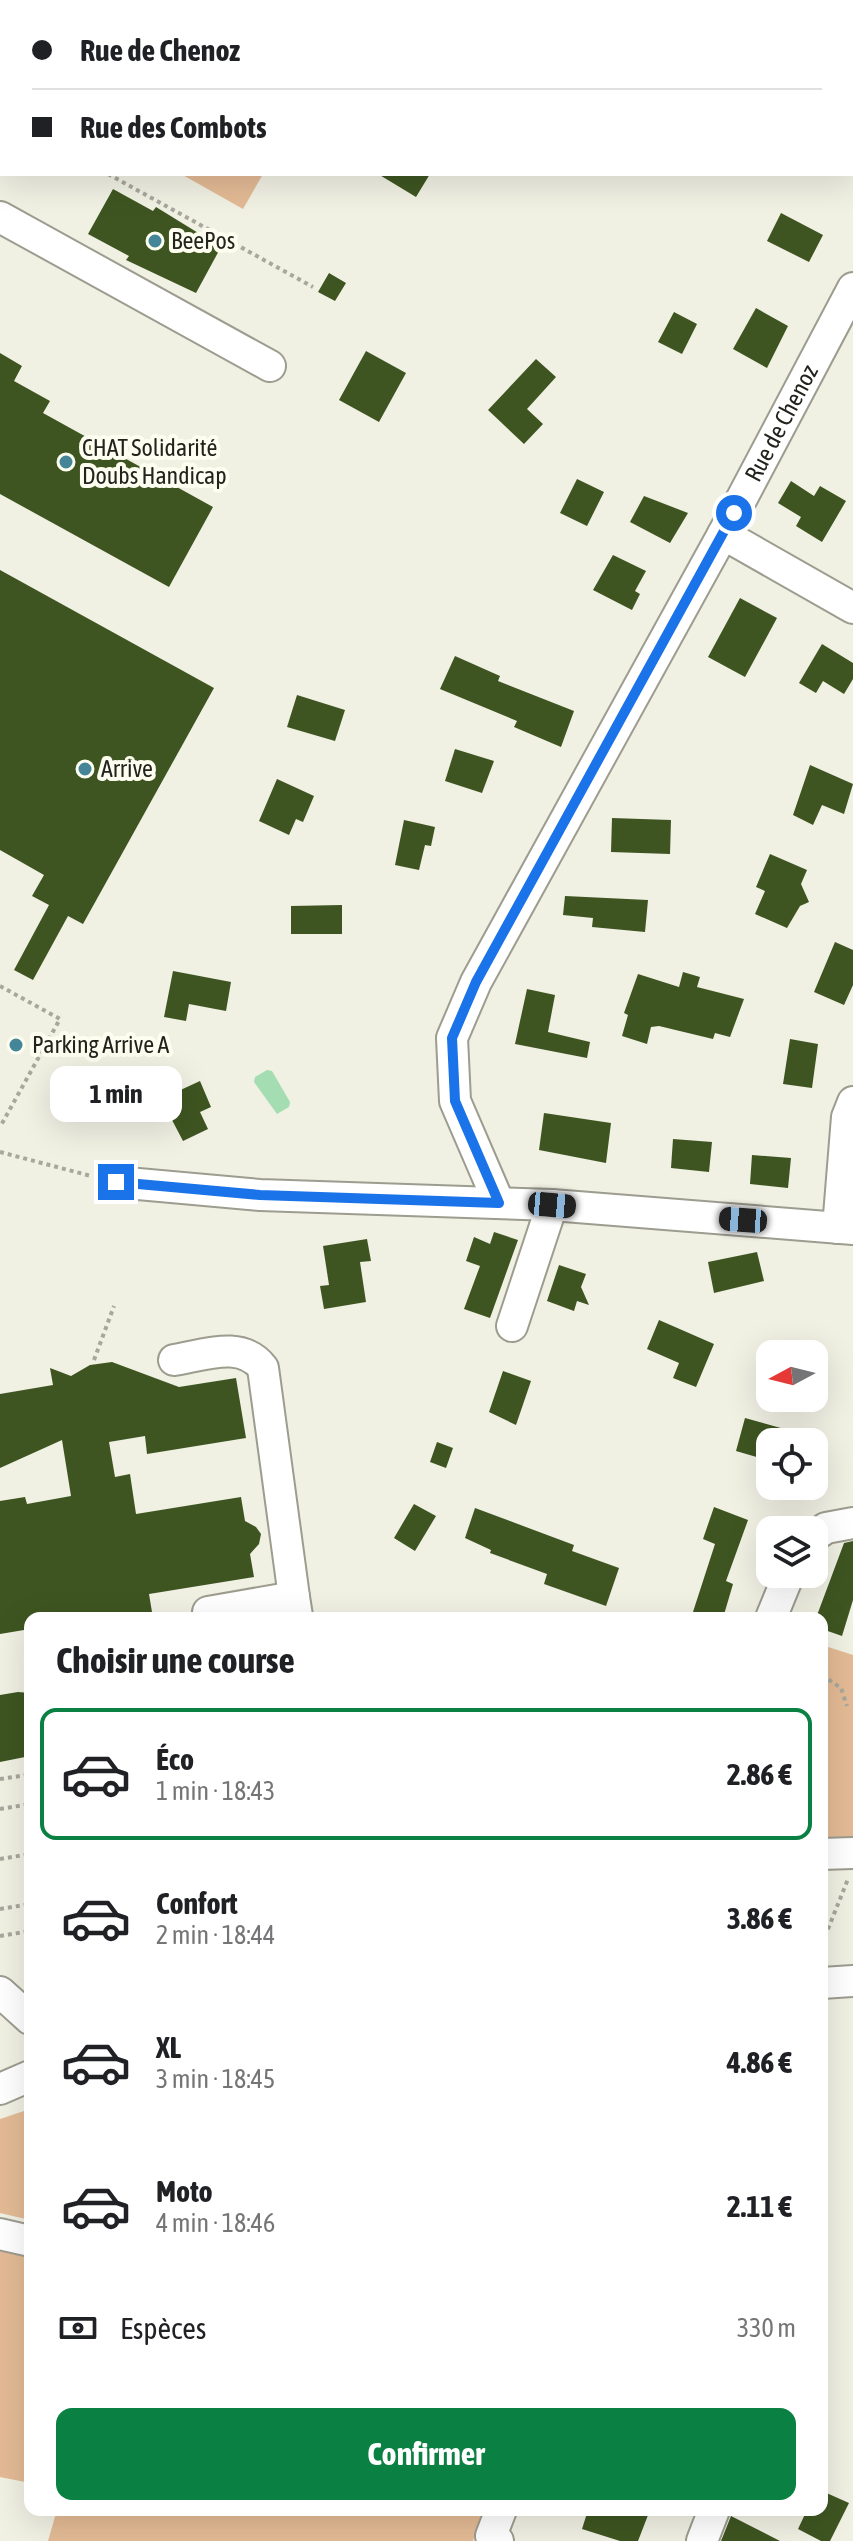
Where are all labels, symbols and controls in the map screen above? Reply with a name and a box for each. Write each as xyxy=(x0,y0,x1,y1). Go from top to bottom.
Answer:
text: Rue de Chenoz xyxy=(80,33,240,67)
text: Rue des Combots xyxy=(80,110,267,144)
place label: BeePos xyxy=(171,227,235,254)
marker: BeePos xyxy=(146,232,164,250)
street label: Rue de Chenoz xyxy=(739,360,823,486)
place label: CHAT Solidarité Doubs Handicap xyxy=(82,434,227,489)
marker: CHAT Solidarité Doubs Handicap xyxy=(57,453,75,471)
route start xyxy=(716,495,752,531)
place label: Arrive xyxy=(101,755,153,782)
marker: Arrive xyxy=(76,760,94,778)
place label: Parking Arrive A xyxy=(32,1031,169,1058)
marker: Parking Arrive A xyxy=(7,1036,25,1054)
callout: 1 min xyxy=(50,1066,182,1122)
text: 1 min xyxy=(89,1079,143,1109)
route end xyxy=(98,1164,134,1200)
car xyxy=(527,1191,577,1219)
car xyxy=(718,1206,768,1234)
north arrow xyxy=(756,1340,828,1412)
map controls xyxy=(756,1340,828,1588)
button: locate xyxy=(756,1428,828,1500)
button: layers xyxy=(756,1516,828,1588)
text: Choisir une course xyxy=(56,1639,295,1681)
icon: car xyxy=(60,1738,132,1810)
text: Éco xyxy=(156,1742,194,1776)
text: 2.86 € xyxy=(727,1757,792,1791)
text: 1 min · 18:43 xyxy=(156,1776,275,1806)
icon: car xyxy=(60,1882,132,1954)
text: Confort xyxy=(156,1886,238,1920)
text: 3.86 € xyxy=(727,1901,792,1935)
text: 2 min · 18:44 xyxy=(156,1920,275,1950)
icon: car xyxy=(60,2026,132,2098)
text: XL xyxy=(156,2030,181,2064)
text: 4.86 € xyxy=(727,2045,792,2079)
text: 3 min · 18:45 xyxy=(156,2064,275,2094)
icon: car xyxy=(60,2170,132,2242)
text: Moto xyxy=(156,2174,213,2208)
text: 2.11 € xyxy=(727,2189,792,2223)
text: 4 min · 18:46 xyxy=(156,2208,275,2238)
icon: cash xyxy=(56,2306,100,2350)
text: Espèces xyxy=(120,2311,206,2345)
text: 330 m xyxy=(737,2313,796,2343)
button: Confirmer xyxy=(56,2408,796,2500)

